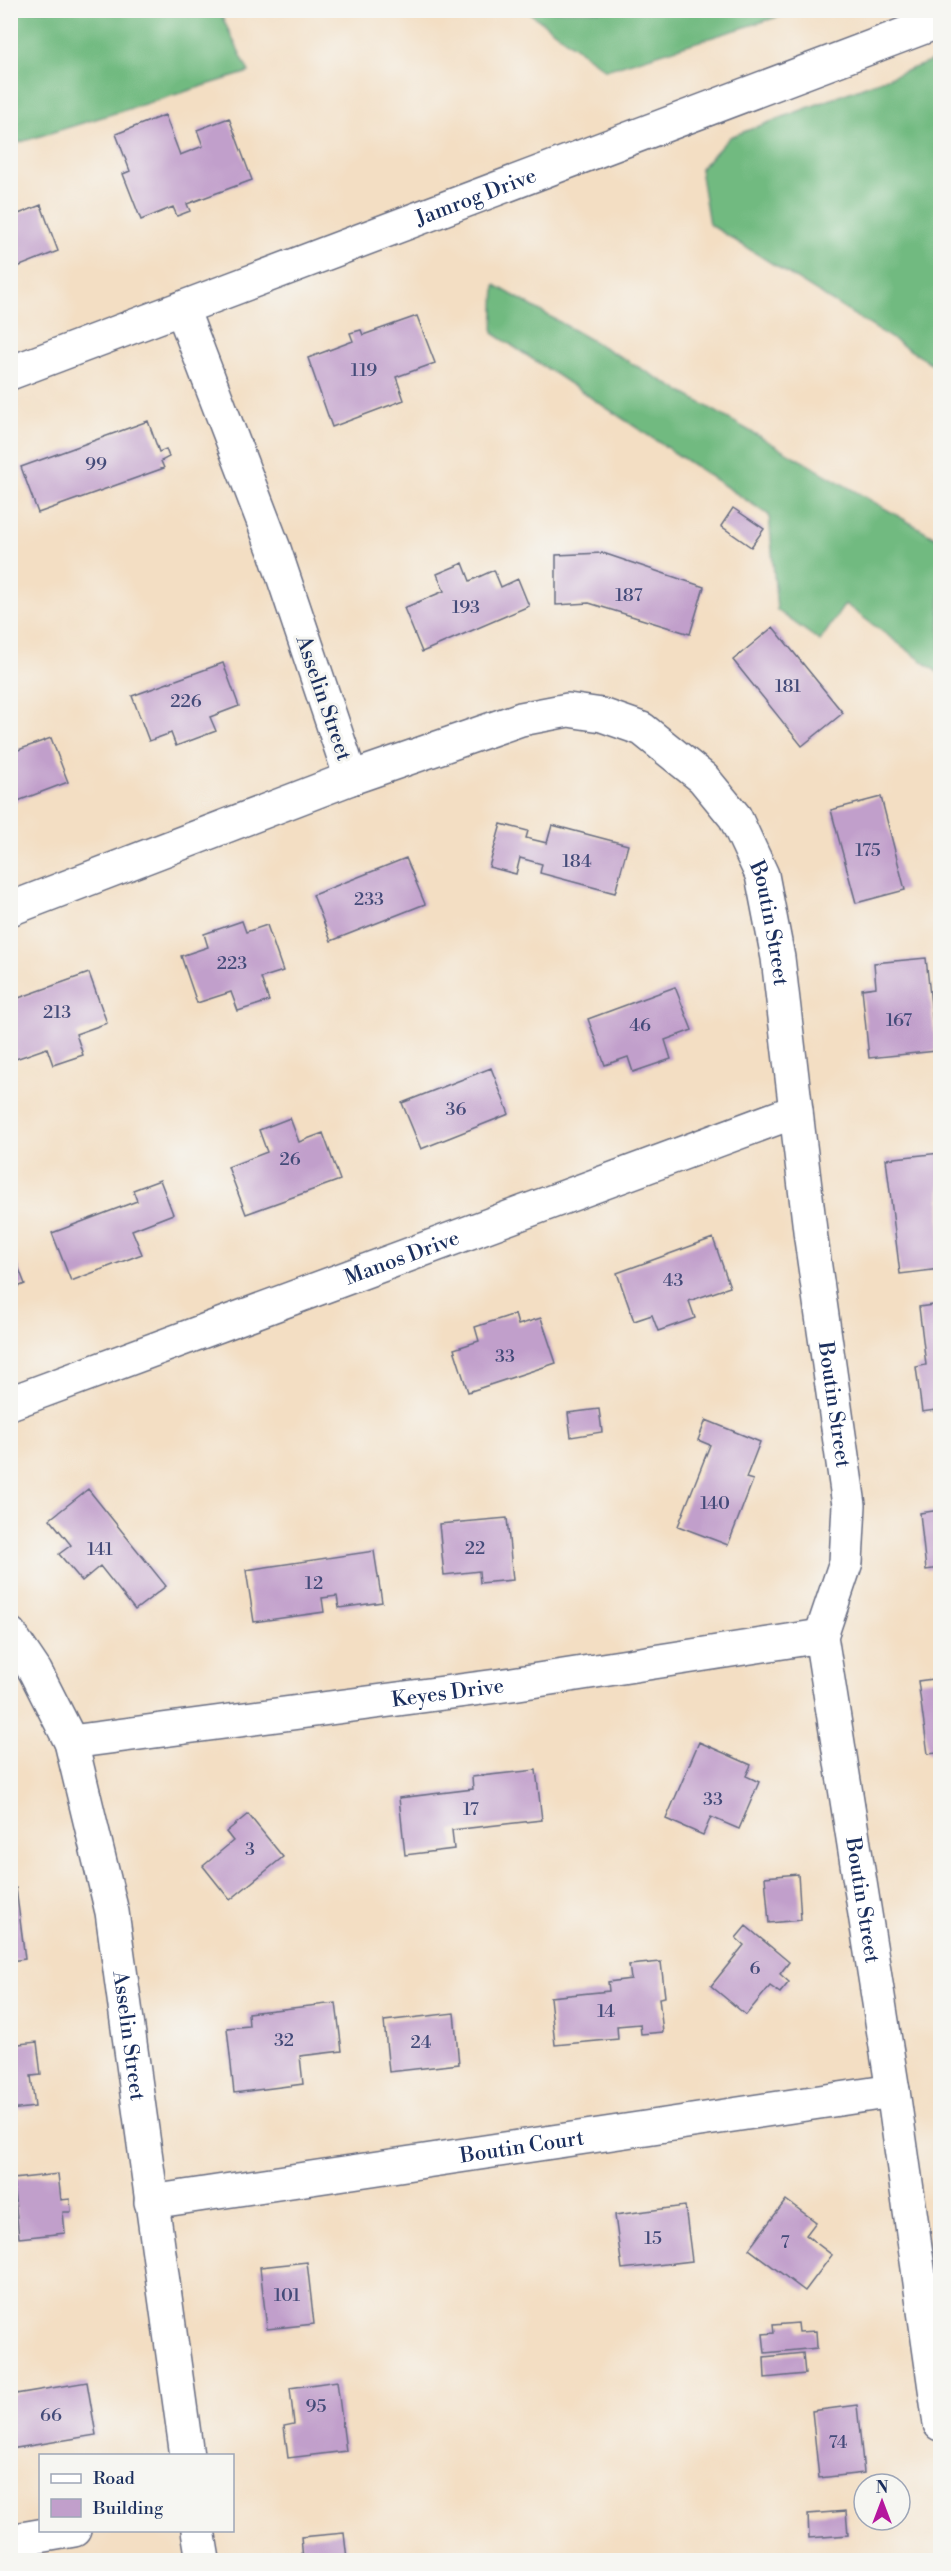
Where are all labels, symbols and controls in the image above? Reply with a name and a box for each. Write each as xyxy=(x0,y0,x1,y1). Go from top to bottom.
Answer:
street label: Jamrog Drive xyxy=(411,163,540,233)
house number: 119 xyxy=(351,359,377,382)
house number: 99 xyxy=(85,453,107,476)
house number: 187 xyxy=(615,584,643,607)
house number: 193 xyxy=(452,596,480,619)
street label: Asselin Street xyxy=(289,631,357,765)
house number: 181 xyxy=(775,675,801,698)
house number: 226 xyxy=(170,690,202,713)
house number: 175 xyxy=(855,839,881,862)
house number: 184 xyxy=(562,850,592,873)
street label: Boutin Street xyxy=(743,856,793,988)
house number: 233 xyxy=(354,888,384,911)
house number: 223 xyxy=(217,952,247,975)
house number: 213 xyxy=(43,1001,71,1024)
house number: 167 xyxy=(886,1009,912,1032)
house number: 46 xyxy=(629,1014,651,1037)
house number: 36 xyxy=(446,1098,467,1121)
house number: 26 xyxy=(279,1148,301,1171)
street label: Manos Drive xyxy=(341,1225,463,1292)
house number: 43 xyxy=(663,1269,683,1292)
street label: Boutin Street xyxy=(812,1339,856,1470)
house number: 33 xyxy=(495,1345,515,1368)
house number: 140 xyxy=(700,1492,730,1515)
house number: 22 xyxy=(465,1537,485,1560)
house number: 141 xyxy=(87,1538,113,1561)
house number: 12 xyxy=(305,1572,323,1595)
street label: Keyes Drive xyxy=(390,1673,506,1714)
house number: 33 xyxy=(703,1788,723,1811)
house number: 17 xyxy=(463,1798,479,1821)
street label: Boutin Street xyxy=(839,1835,885,1966)
house number: 3 xyxy=(245,1838,255,1861)
house number: 6 xyxy=(750,1957,761,1980)
street label: Asselin Street xyxy=(106,1968,150,2103)
house number: 14 xyxy=(597,2000,615,2023)
house number: 32 xyxy=(274,2029,294,2052)
house number: 24 xyxy=(410,2031,432,2054)
street label: Boutin Court xyxy=(457,2125,586,2170)
house number: 15 xyxy=(644,2227,662,2250)
house number: 7 xyxy=(780,2231,790,2254)
house number: 101 xyxy=(274,2284,300,2307)
house number: 95 xyxy=(306,2395,326,2418)
house number: 66 xyxy=(40,2404,62,2427)
house number: 74 xyxy=(829,2431,848,2454)
legend xyxy=(39,2454,234,2532)
text: Road xyxy=(93,2467,136,2490)
north arrow xyxy=(852,2472,912,2532)
text: N xyxy=(876,2478,889,2498)
text: Building xyxy=(92,2497,164,2520)

